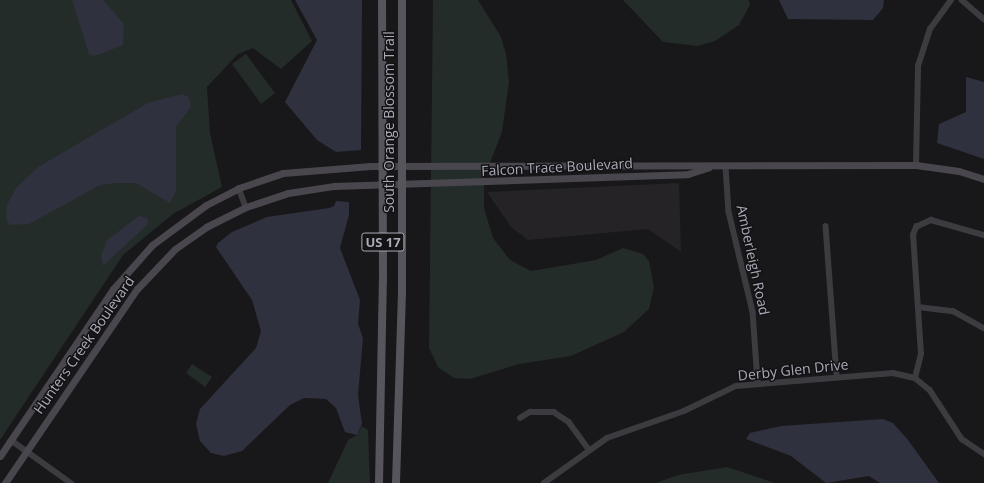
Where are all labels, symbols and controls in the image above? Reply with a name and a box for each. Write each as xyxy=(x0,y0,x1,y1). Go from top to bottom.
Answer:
street label: South Orange Blossom Trail xyxy=(381,31,397,213)
street label: Falcon Trace Boulevard xyxy=(481,155,633,179)
street label: Amberleigh Road xyxy=(733,203,773,317)
road number: US 17 xyxy=(361,231,405,253)
street label: Hunters Creek Boulevard xyxy=(30,273,138,417)
street label: Derby Glen Drive xyxy=(737,356,849,384)

